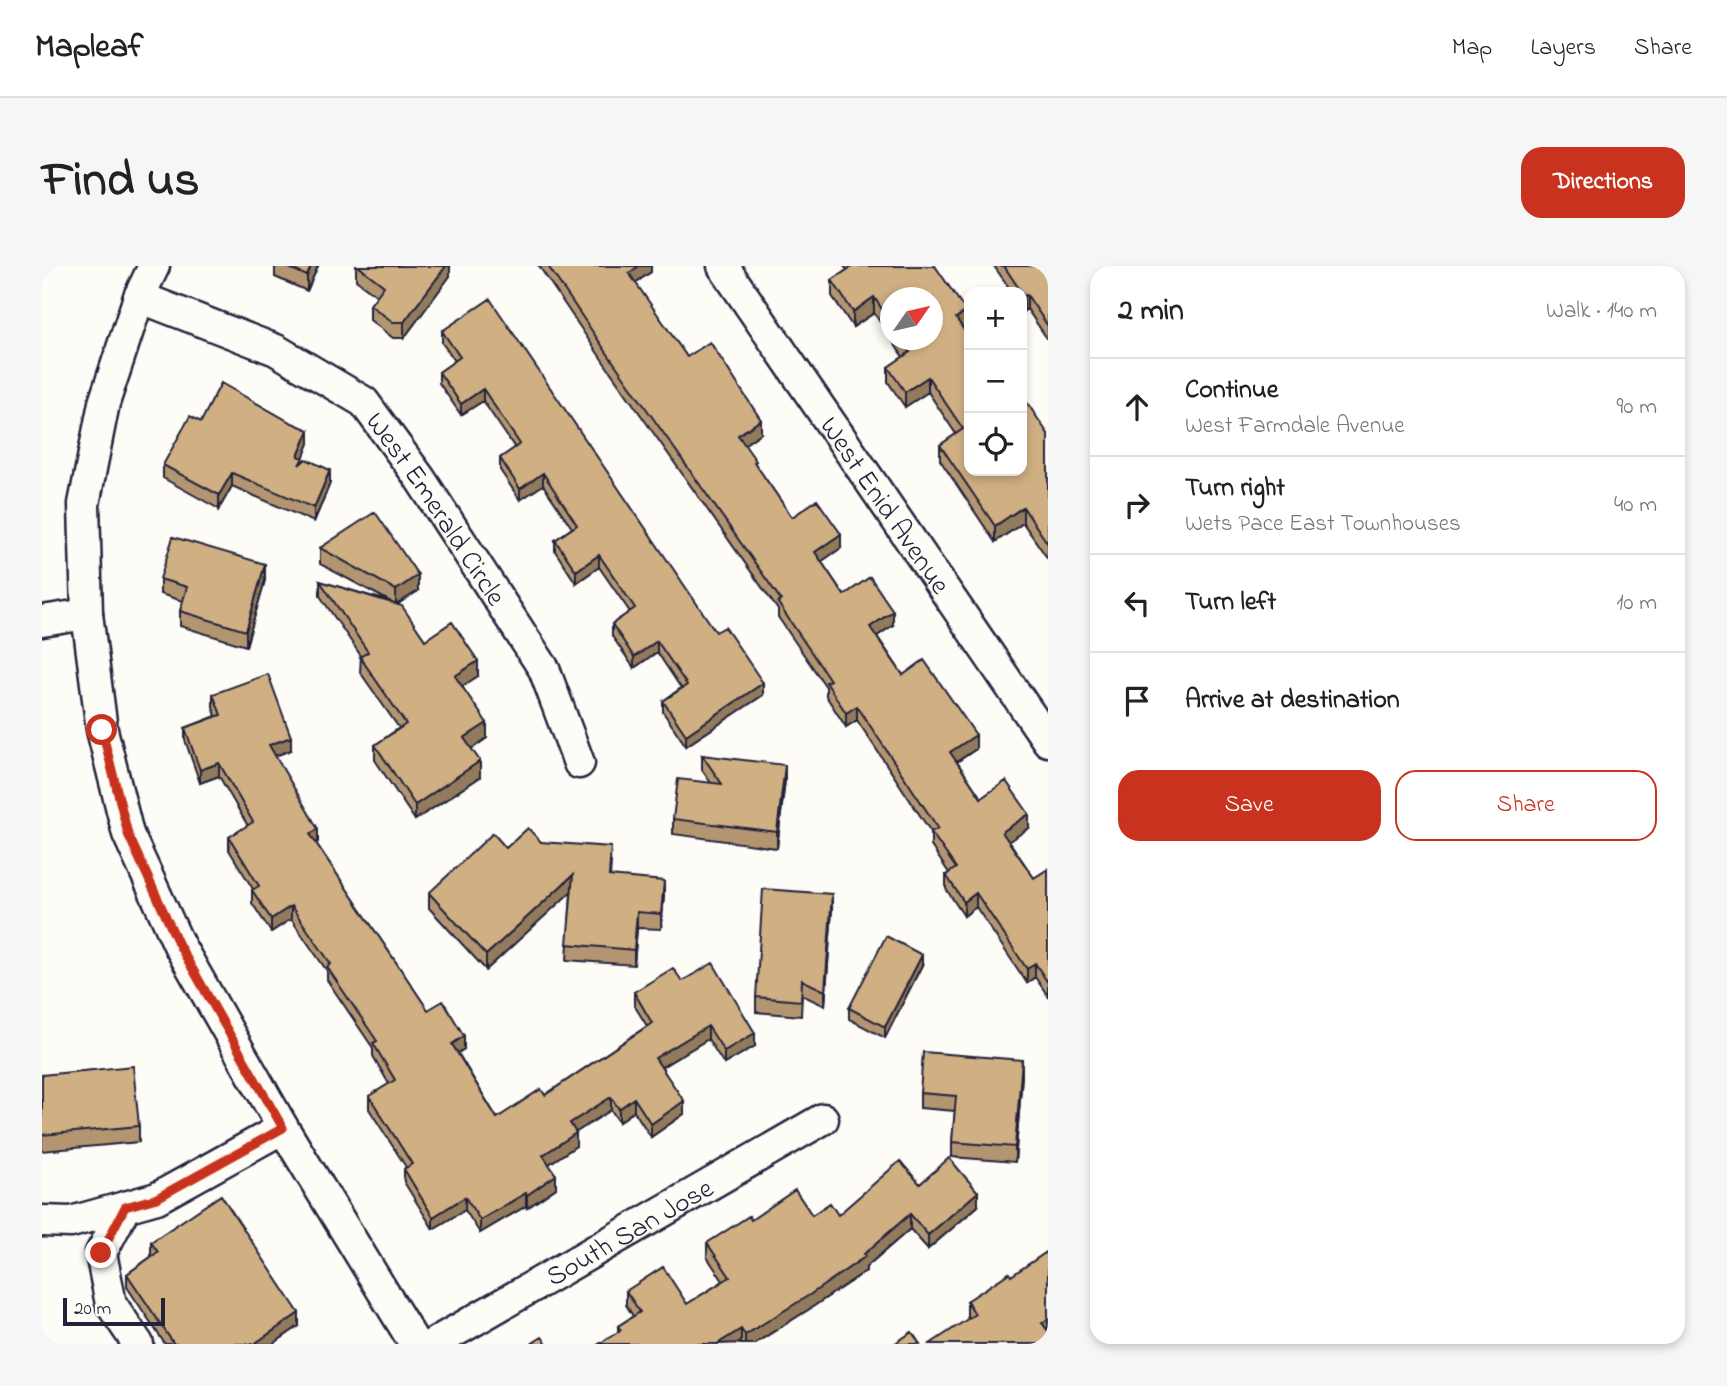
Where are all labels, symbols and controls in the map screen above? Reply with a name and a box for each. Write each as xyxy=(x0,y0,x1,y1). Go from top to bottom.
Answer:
text: Mapleaf xyxy=(35,24,143,72)
text: Map xyxy=(1452,31,1492,66)
text: Layers xyxy=(1530,31,1596,66)
text: Share xyxy=(1634,31,1692,66)
text: Find us xyxy=(42,146,199,218)
button: Directions xyxy=(1521,147,1685,218)
north arrow xyxy=(880,287,943,350)
map controls xyxy=(964,287,1027,476)
button: + xyxy=(964,287,1027,350)
text: 2 min xyxy=(1118,290,1184,334)
text: Walk · 140 m xyxy=(1546,295,1657,328)
button: − xyxy=(964,350,1027,413)
text: Continue xyxy=(1185,372,1278,410)
icon: ahead xyxy=(1118,388,1156,426)
text: 90 m xyxy=(1617,391,1657,424)
street label: West Emerald Circle xyxy=(354,405,515,615)
street label: West Enid Avenue xyxy=(808,409,959,604)
text: West Farmdale Avenue xyxy=(1185,410,1405,443)
button: locate xyxy=(964,413,1027,476)
text: Turn right xyxy=(1185,470,1285,508)
icon: right xyxy=(1118,486,1156,524)
text: 40 m xyxy=(1614,489,1657,522)
text: Wets Pace East Townhouses xyxy=(1185,508,1461,541)
icon: left xyxy=(1118,584,1156,622)
text: Turn left xyxy=(1185,584,1276,622)
text: 10 m xyxy=(1616,587,1657,620)
icon: arrive xyxy=(1118,682,1156,720)
text: Arrive at destination xyxy=(1185,682,1400,720)
route start xyxy=(86,714,117,745)
button: Save xyxy=(1118,770,1381,841)
button: Share xyxy=(1395,770,1657,841)
street label: South San Jose xyxy=(539,1169,722,1299)
route end xyxy=(85,1237,116,1268)
scale bar xyxy=(63,1295,164,1327)
text: 20 m xyxy=(74,1296,111,1323)

